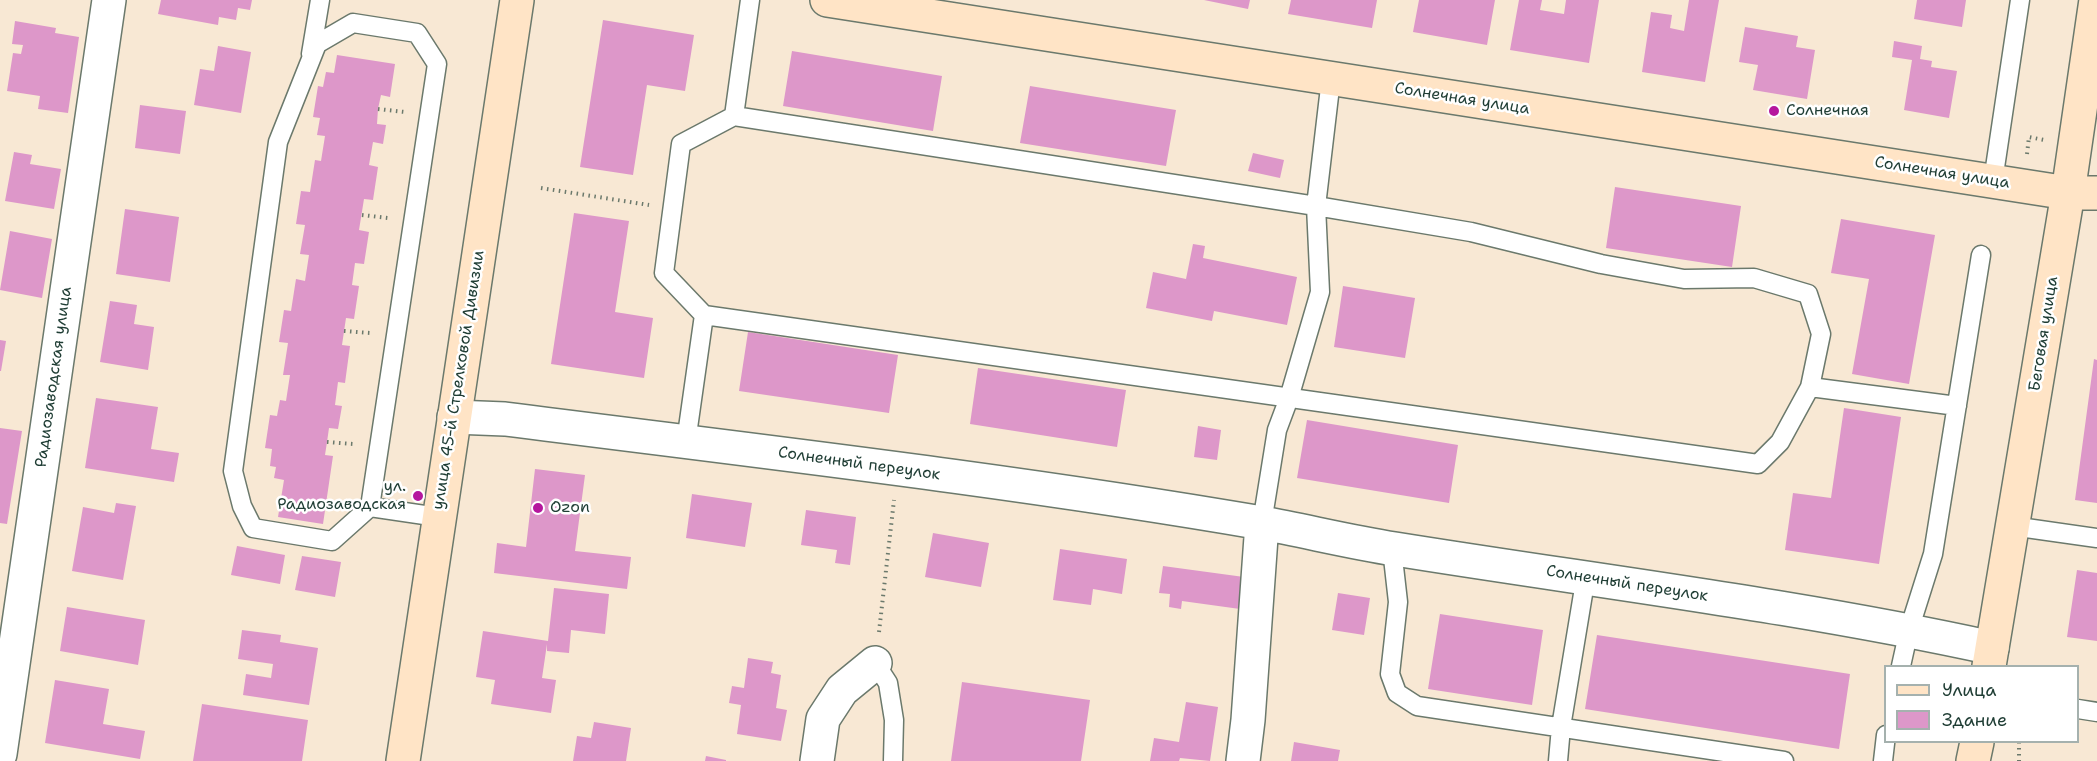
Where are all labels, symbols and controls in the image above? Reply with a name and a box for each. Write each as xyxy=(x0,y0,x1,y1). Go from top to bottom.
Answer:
street label: Солнечная улица xyxy=(1393,79,1531,119)
place label: Солнечная xyxy=(1786,101,1869,121)
marker: Солнечная xyxy=(1767,104,1781,118)
street label: Солнечная улица xyxy=(1873,153,2011,193)
street label: улица 45-й Стрелковой Дивизии xyxy=(429,249,489,511)
street label: Беговая улица xyxy=(2025,275,2063,393)
street label: Радиозаводская улица xyxy=(32,285,76,469)
street label: Солнечный переулок xyxy=(777,443,941,485)
place label: ул. Радиозаводская xyxy=(277,477,406,515)
marker: ул. Радиозаводская xyxy=(411,489,425,503)
place label: Ozon xyxy=(550,498,590,518)
marker: Ozon xyxy=(531,501,545,515)
street label: Солнечный переулок xyxy=(1545,562,1709,606)
legend xyxy=(1884,665,2079,743)
text: Улица xyxy=(1942,678,1996,702)
text: Здание xyxy=(1942,708,2007,732)

